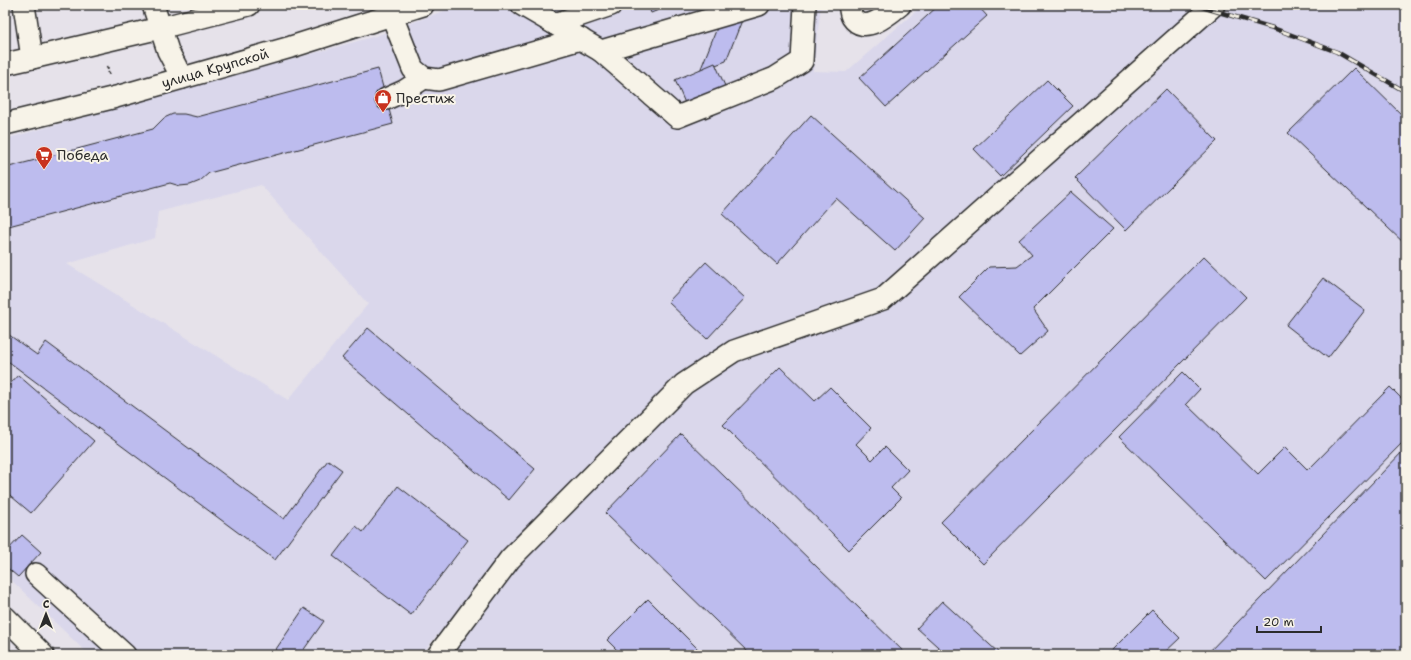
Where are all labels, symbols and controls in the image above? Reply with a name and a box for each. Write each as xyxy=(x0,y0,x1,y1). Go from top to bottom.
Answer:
street label: улица Крупской xyxy=(159,44,271,92)
shop icon: Престиж xyxy=(373,88,393,113)
place label: Престиж xyxy=(396,89,455,107)
supermarket icon: Победа xyxy=(34,145,54,170)
place label: Победа xyxy=(57,146,108,164)
north arrow xyxy=(26,594,66,634)
text: С xyxy=(43,597,50,612)
scale bar xyxy=(1257,608,1321,634)
text: 20 m xyxy=(1263,614,1294,630)

